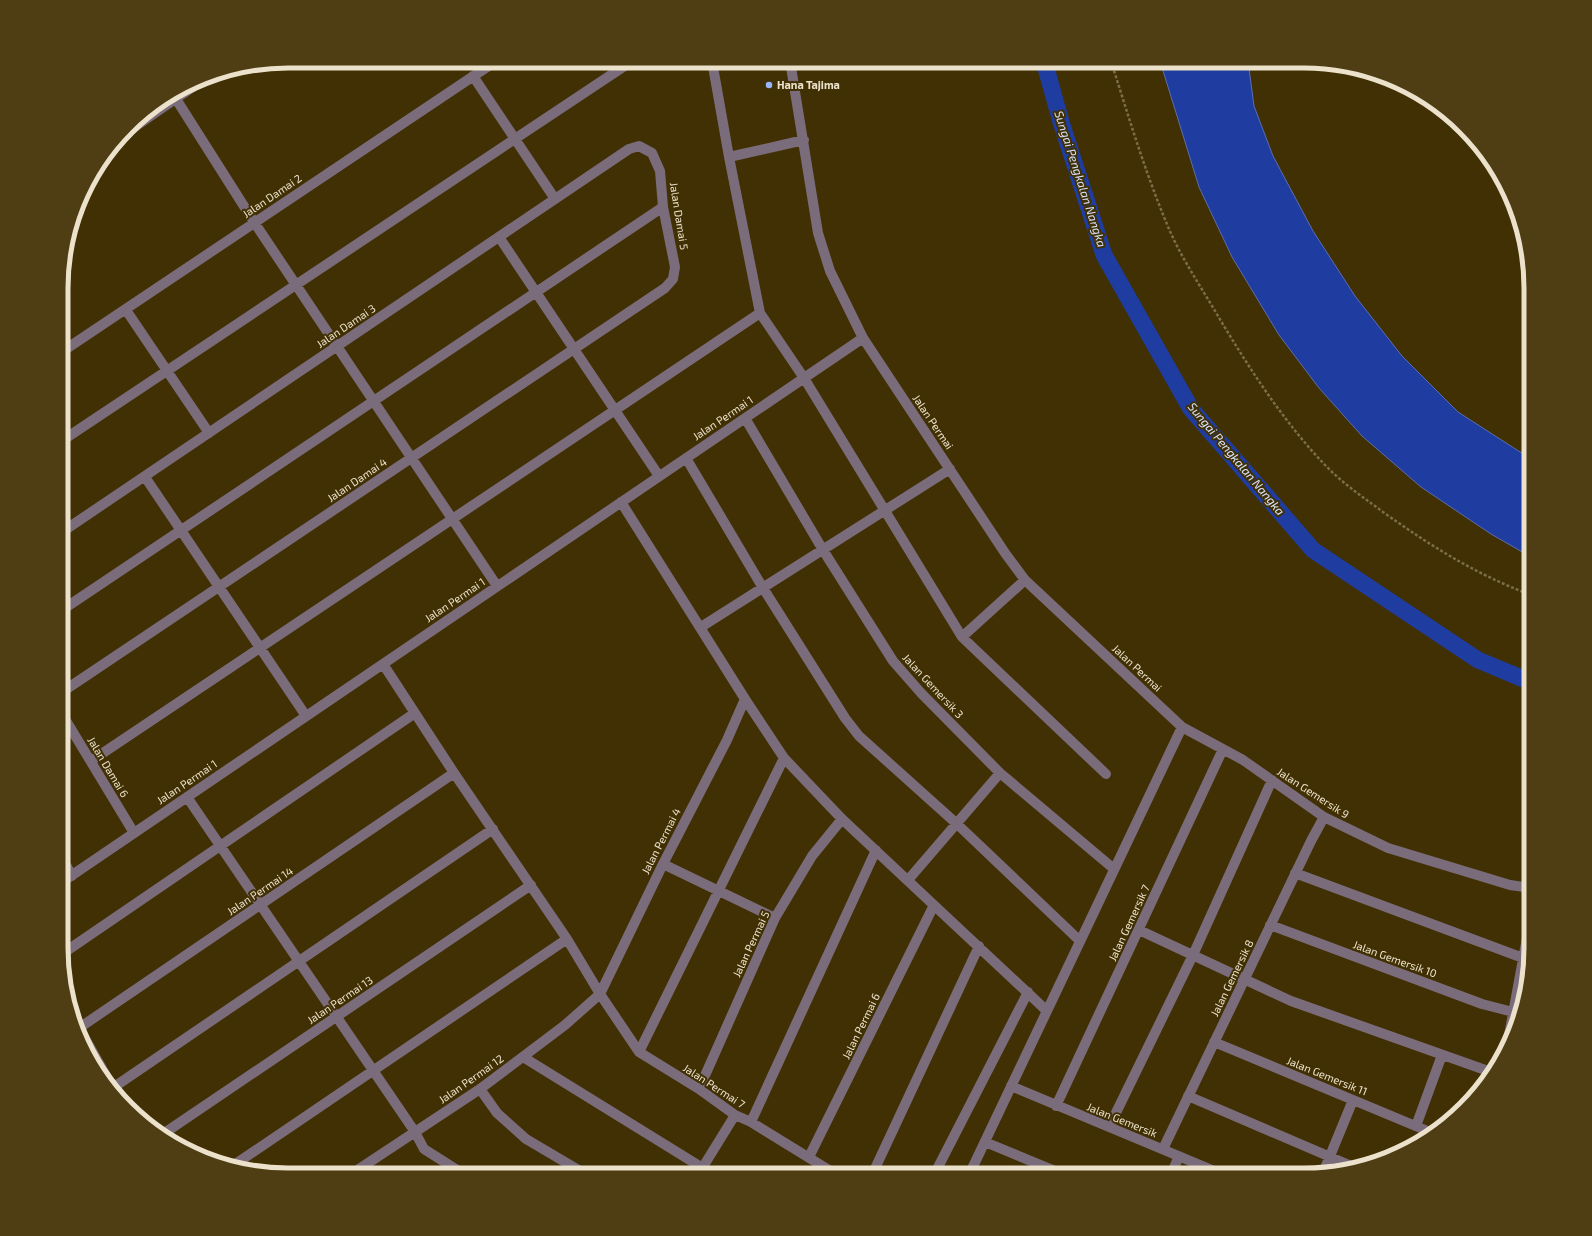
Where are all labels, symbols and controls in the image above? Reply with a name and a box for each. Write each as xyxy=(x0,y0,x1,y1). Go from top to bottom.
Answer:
place label: Hana Tajima xyxy=(777,78,840,92)
marker: Hana Tajima xyxy=(764,80,774,90)
water label: Sungai Pengkalan Nangka xyxy=(1052,109,1110,249)
street label: Jalan Damai 2 xyxy=(240,171,304,220)
street label: Jalan Damai 5 xyxy=(668,181,691,251)
street label: Jalan Damai 3 xyxy=(314,301,378,350)
street label: Jalan Permai xyxy=(910,392,956,452)
street label: Jalan Permai 1 xyxy=(690,393,755,443)
water label: Sungai Pengkalan Nangka xyxy=(1186,399,1288,518)
street label: Jalan Damai 4 xyxy=(325,455,389,504)
street label: Jalan Permai 1 xyxy=(422,575,487,625)
street label: Jalan Permai xyxy=(1110,641,1165,694)
street label: Jalan Gemersik 3 xyxy=(900,651,966,720)
street label: Jalan Damai 6 xyxy=(85,734,132,799)
street label: Jalan Permai 1 xyxy=(154,757,219,807)
street label: Jalan Gemersik 9 xyxy=(1275,764,1352,821)
street label: Jalan Permai 4 xyxy=(638,805,683,876)
street label: Jalan Permai 14 xyxy=(224,864,295,917)
street label: Jalan Gemersik 7 xyxy=(1105,882,1152,963)
street label: Jalan Permai 5 xyxy=(730,909,772,979)
street label: Jalan Gemersik 8 xyxy=(1207,937,1256,1018)
street label: Jalan Gemersik 10 xyxy=(1352,937,1439,980)
street label: Jalan Permai 13 xyxy=(305,973,375,1026)
street label: Jalan Permai 6 xyxy=(839,991,882,1061)
street label: Jalan Permai 12 xyxy=(436,1051,506,1106)
street label: Jalan Gemersik 11 xyxy=(1285,1053,1369,1098)
street label: Jalan Permai 7 xyxy=(681,1061,748,1111)
street label: Jalan Gemersik xyxy=(1085,1100,1160,1140)

